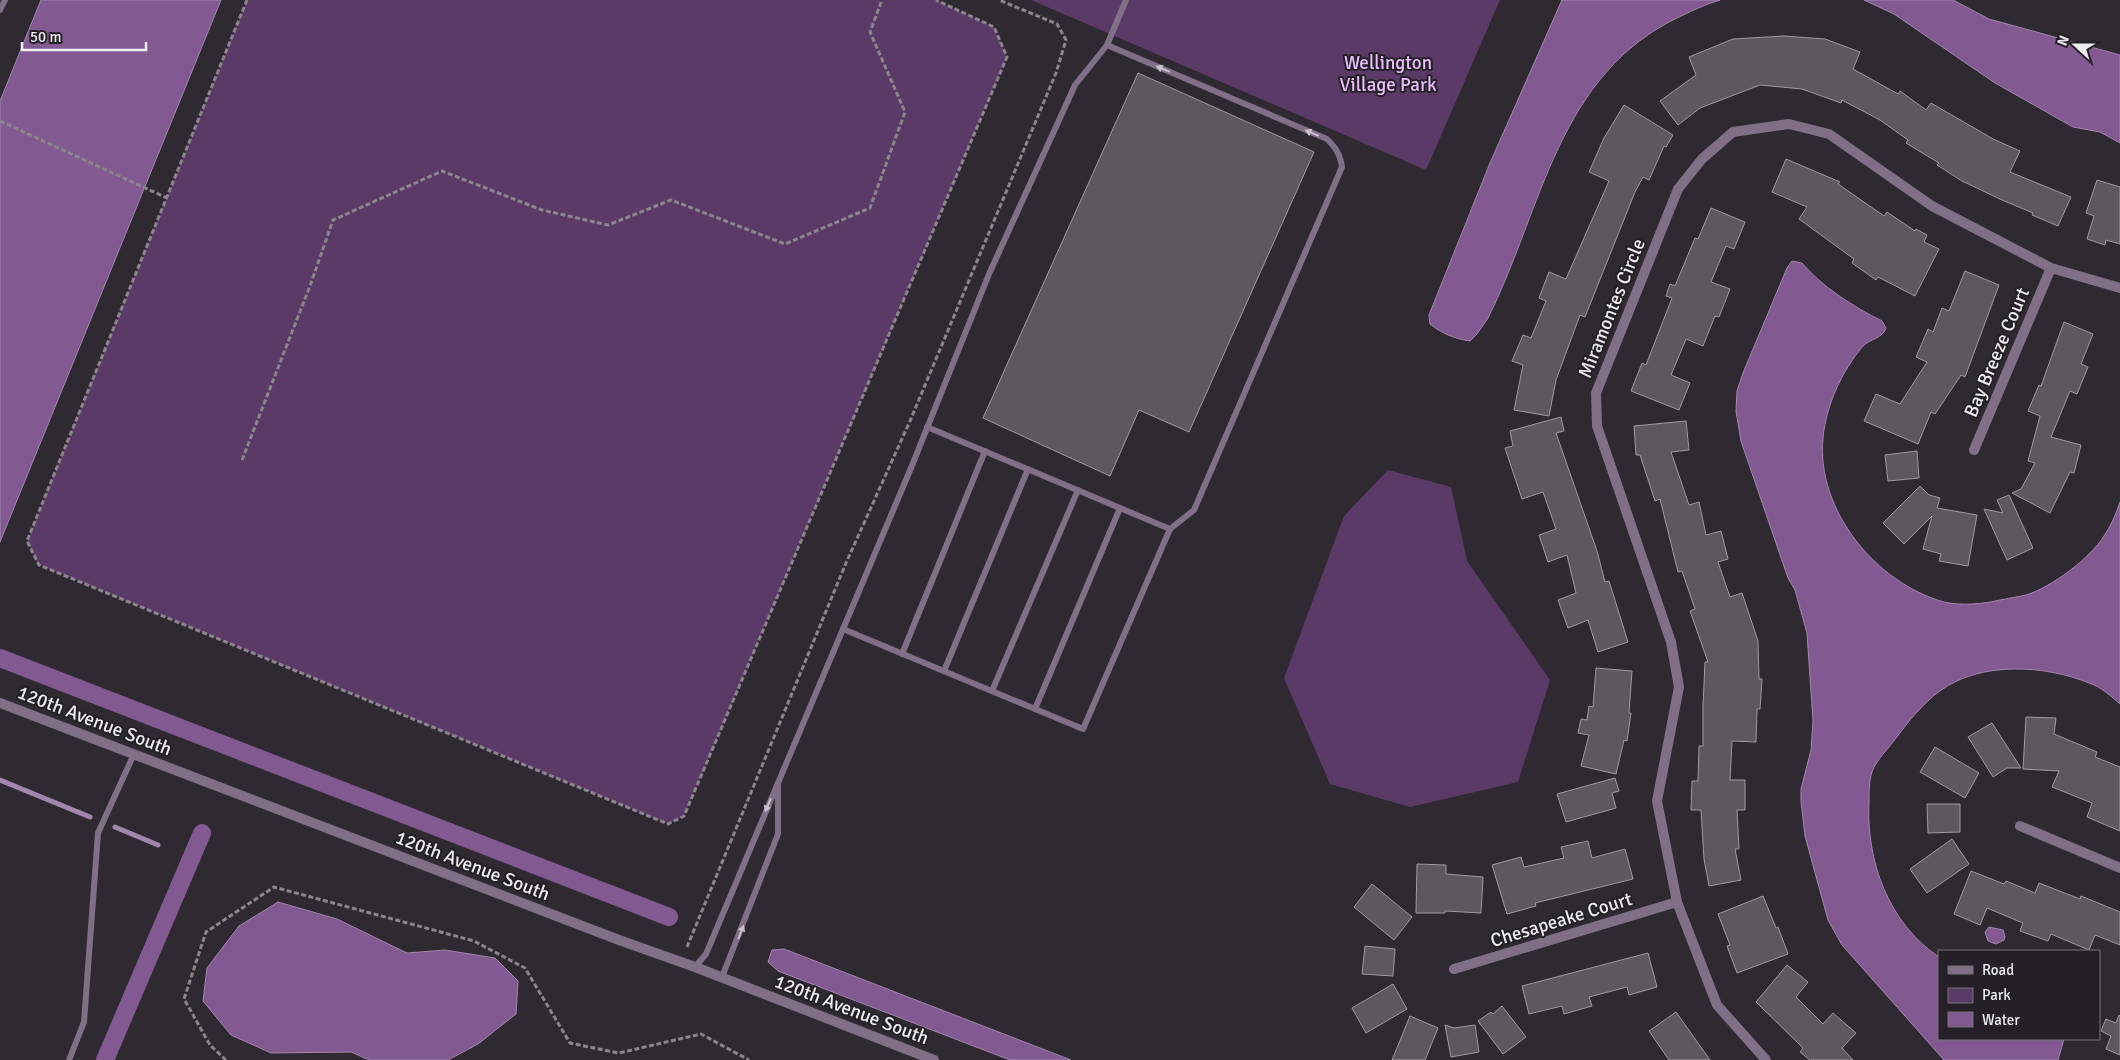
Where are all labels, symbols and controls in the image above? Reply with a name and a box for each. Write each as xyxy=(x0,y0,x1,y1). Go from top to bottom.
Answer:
scale bar xyxy=(22,20,146,52)
north arrow xyxy=(2050,20,2100,70)
text: 50 m xyxy=(30,28,61,46)
text: N xyxy=(2054,33,2073,48)
park label: Wellington Village Park xyxy=(1340,51,1437,97)
one-way arrow xyxy=(1156,64,1170,72)
one-way arrow xyxy=(1305,128,1319,136)
street label: Miramontes Circle xyxy=(1573,235,1651,381)
street label: Bay Breeze Court xyxy=(1959,284,2035,421)
street label: 120th Avenue South xyxy=(14,680,175,761)
one-way arrow xyxy=(764,798,772,812)
street label: 120th Avenue South xyxy=(392,825,553,906)
street label: Chesapeake Court xyxy=(1488,887,1635,953)
one-way arrow xyxy=(737,924,745,939)
legend xyxy=(1938,950,2100,1040)
text: Road xyxy=(1982,961,2014,979)
street label: 120th Avenue South xyxy=(771,969,932,1050)
text: Park xyxy=(1982,986,2011,1004)
text: Water xyxy=(1982,1011,2020,1029)

